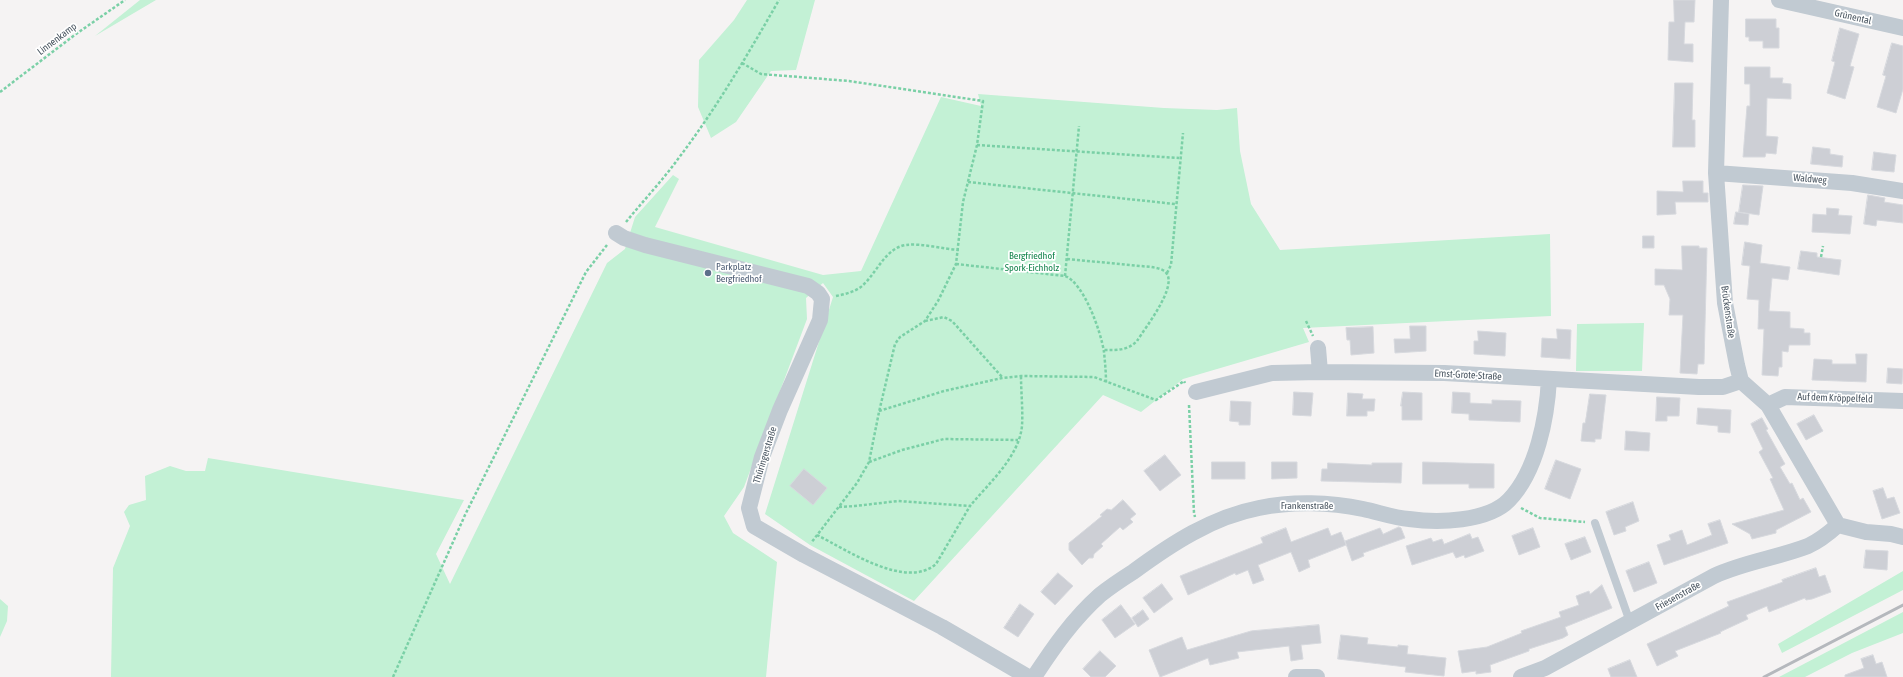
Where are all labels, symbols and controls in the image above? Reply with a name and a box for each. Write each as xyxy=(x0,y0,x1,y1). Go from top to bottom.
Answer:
street label: Grünental xyxy=(1833,7,1873,27)
street label: Linnenkamp xyxy=(35,20,79,58)
street label: Waldweg xyxy=(1793,172,1827,186)
park label: Bergfriedhof Spork-Eichholz xyxy=(1005,250,1059,274)
place label: Parkplatz Bergfriedhof xyxy=(716,261,762,284)
marker: Parkplatz Bergfriedhof xyxy=(703,268,713,278)
street label: Brückenstraße xyxy=(1718,285,1738,339)
street label: Ernst-Grote-Straße xyxy=(1434,367,1502,383)
street label: Auf dem Kröppelfeld xyxy=(1797,391,1873,405)
street label: Thüringerstraße xyxy=(751,425,779,485)
street label: Frankenstraße xyxy=(1281,500,1333,512)
street label: Friesenstraße xyxy=(1653,579,1703,613)

